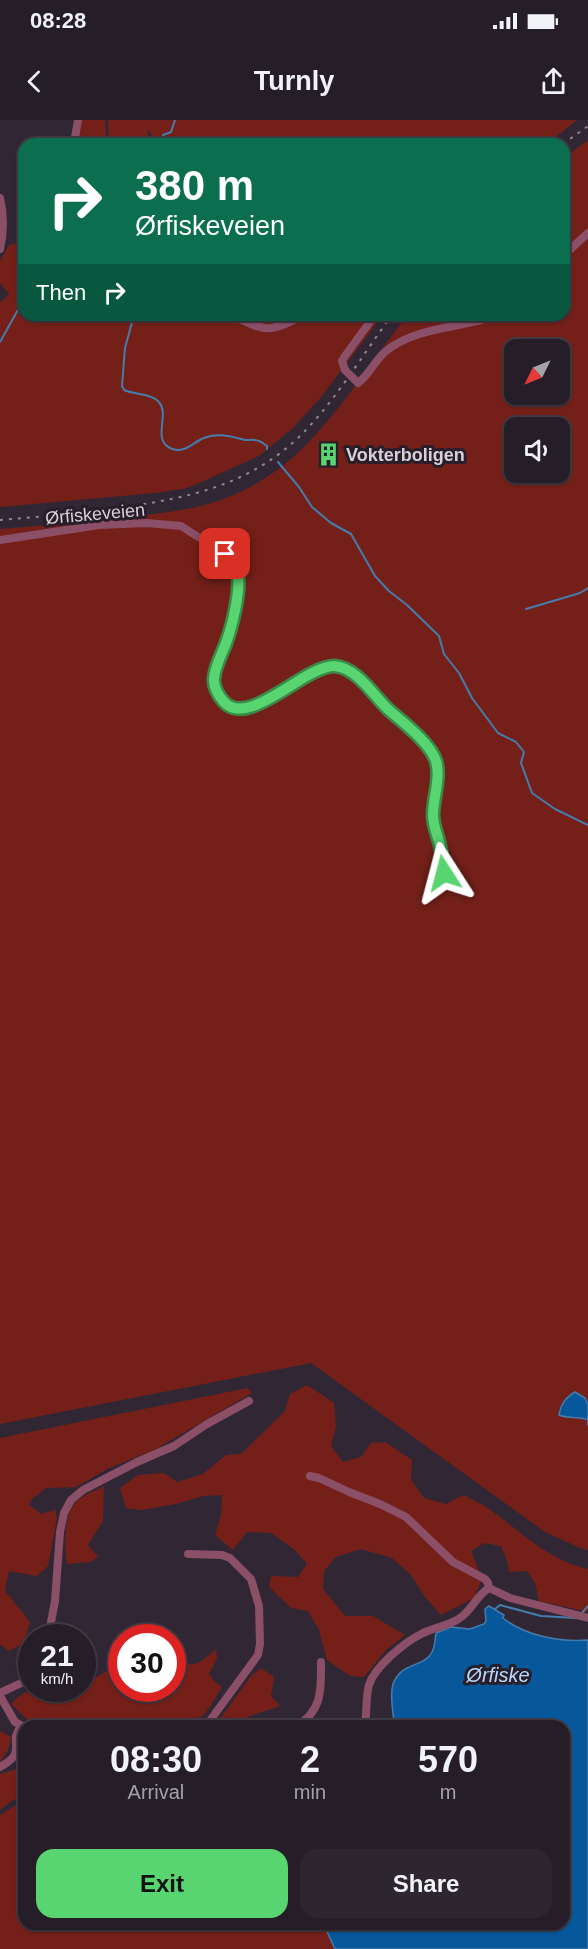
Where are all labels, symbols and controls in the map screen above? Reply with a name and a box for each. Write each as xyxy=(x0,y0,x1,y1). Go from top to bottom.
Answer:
text: 08:28 xyxy=(30,8,86,33)
icon: back xyxy=(18,65,51,98)
icon: share xyxy=(537,65,570,98)
text: Turnly xyxy=(254,66,334,96)
icon: right xyxy=(36,162,114,240)
text: 380 m xyxy=(135,162,254,209)
text: Ørfiskeveien xyxy=(135,211,285,241)
icon: right xyxy=(98,276,131,309)
text: Then xyxy=(36,280,86,305)
north arrow xyxy=(504,339,570,405)
map controls xyxy=(504,339,570,483)
button: sound xyxy=(504,417,570,483)
building icon: Vokterboligen xyxy=(315,442,341,468)
place label: Vokterboligen xyxy=(346,445,465,465)
street label: Ørfiskeveien xyxy=(44,500,146,528)
pin xyxy=(199,528,250,579)
icon: arrive xyxy=(208,537,241,570)
position arrow xyxy=(412,841,476,905)
speed limit sign: 30 xyxy=(108,1624,186,1702)
text: 21 xyxy=(40,1639,74,1672)
water label: Ørfiske xyxy=(465,1664,530,1686)
text: km/h xyxy=(41,1670,73,1687)
text: 08:30 xyxy=(110,1739,202,1780)
text: 2 xyxy=(300,1739,320,1780)
text: 570 xyxy=(418,1739,478,1780)
text: Arrival xyxy=(128,1781,184,1803)
text: min xyxy=(294,1781,326,1803)
text: m xyxy=(440,1781,456,1803)
button: Exit xyxy=(36,1849,288,1918)
button: Share xyxy=(300,1849,552,1918)

